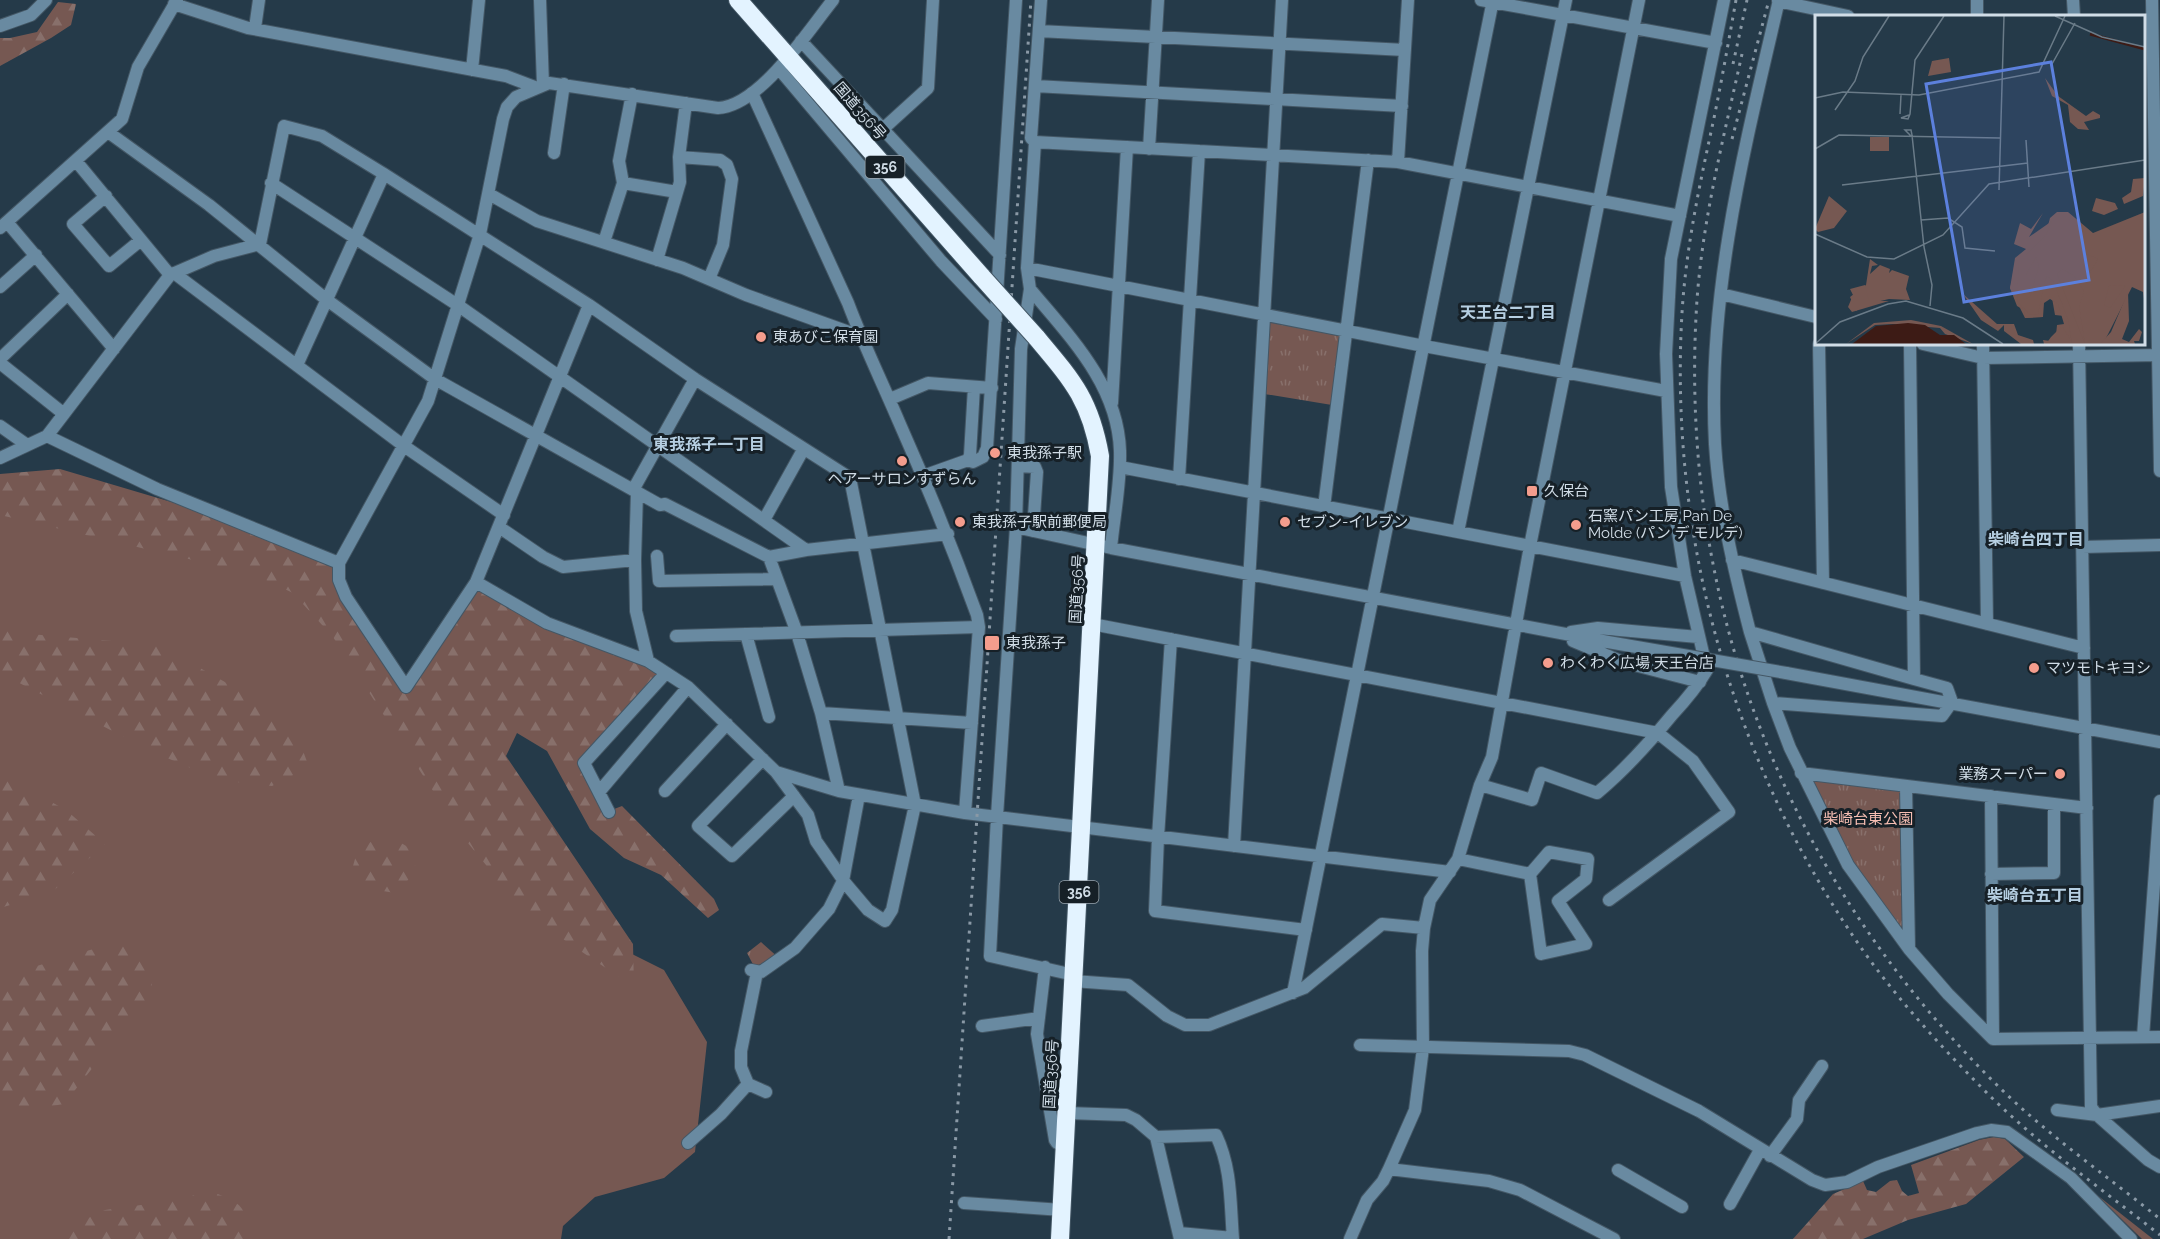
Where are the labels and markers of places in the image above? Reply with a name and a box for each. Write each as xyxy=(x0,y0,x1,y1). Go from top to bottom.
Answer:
place label: 東あびこ保育園 xyxy=(773,328,878,346)
marker: 東あびこ保育園 xyxy=(754,330,768,344)
place label: 東我孫子駅 xyxy=(1007,444,1082,462)
marker: 東我孫子駅 xyxy=(988,446,1002,460)
marker: ヘアーサロンすずらん xyxy=(895,454,909,468)
place label: ヘアーサロンすずらん xyxy=(828,470,976,488)
place label: 久保台 xyxy=(1544,482,1589,500)
marker: 久保台 xyxy=(1525,484,1539,498)
place label: 石窯パン工房 Pan De Molde (パン デ モルデ) xyxy=(1588,507,1742,542)
place label: 東我孫子駅前郵便局 xyxy=(972,513,1107,531)
place label: セブン-イレブン xyxy=(1297,513,1408,531)
marker: 東我孫子駅前郵便局 xyxy=(953,515,967,529)
marker: セブン-イレブン xyxy=(1278,515,1292,529)
marker: 石窯パン工房 Pan De Molde (パン デ モルデ) xyxy=(1569,518,1583,532)
marker: 東我孫子 xyxy=(983,634,1001,652)
place label: 東我孫子 xyxy=(1006,634,1066,652)
place label: わくわく広場 天王台店 xyxy=(1560,654,1714,672)
marker: わくわく広場 天王台店 xyxy=(1541,656,1555,670)
place label: マツモトキヨシ xyxy=(2046,659,2151,677)
marker: マツモトキヨシ xyxy=(2027,661,2041,675)
place label: 業務スーパー xyxy=(1958,765,2048,783)
marker: 業務スーパー xyxy=(2053,767,2067,781)

